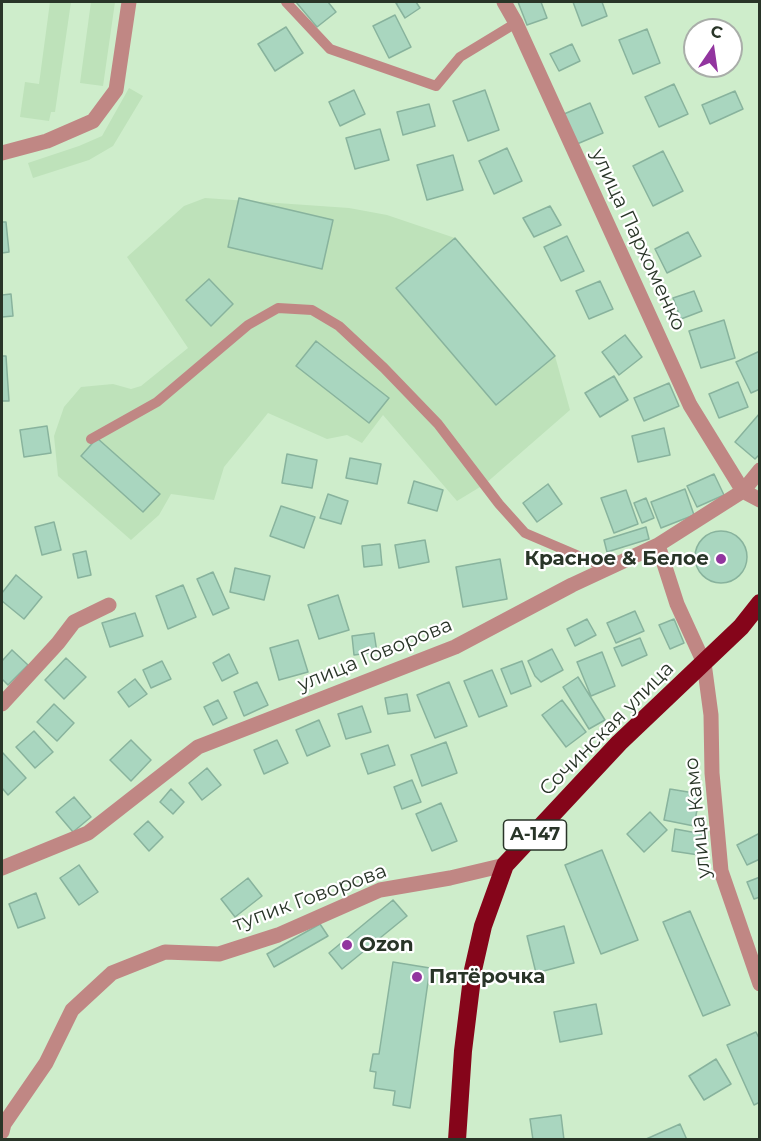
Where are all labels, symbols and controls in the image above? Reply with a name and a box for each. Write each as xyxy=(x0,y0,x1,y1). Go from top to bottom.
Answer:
north arrow xyxy=(683,18,743,78)
text: С xyxy=(709,21,725,42)
street label: улица Пархоменко xyxy=(585,145,691,335)
place label: Красное & Белое xyxy=(524,547,709,571)
marker: Красное & Белое xyxy=(714,552,728,566)
street label: улица Говорова xyxy=(294,613,456,697)
street label: Сочинская улица xyxy=(535,657,679,801)
street label: улица Камо xyxy=(680,756,716,880)
road number: А-147 xyxy=(504,820,566,850)
street label: тупик Говорова xyxy=(230,859,390,937)
place label: Ozon xyxy=(359,933,414,957)
marker: Ozon xyxy=(340,938,354,952)
place label: Пятёрочка xyxy=(429,965,545,989)
marker: Пятёрочка xyxy=(410,970,424,984)

